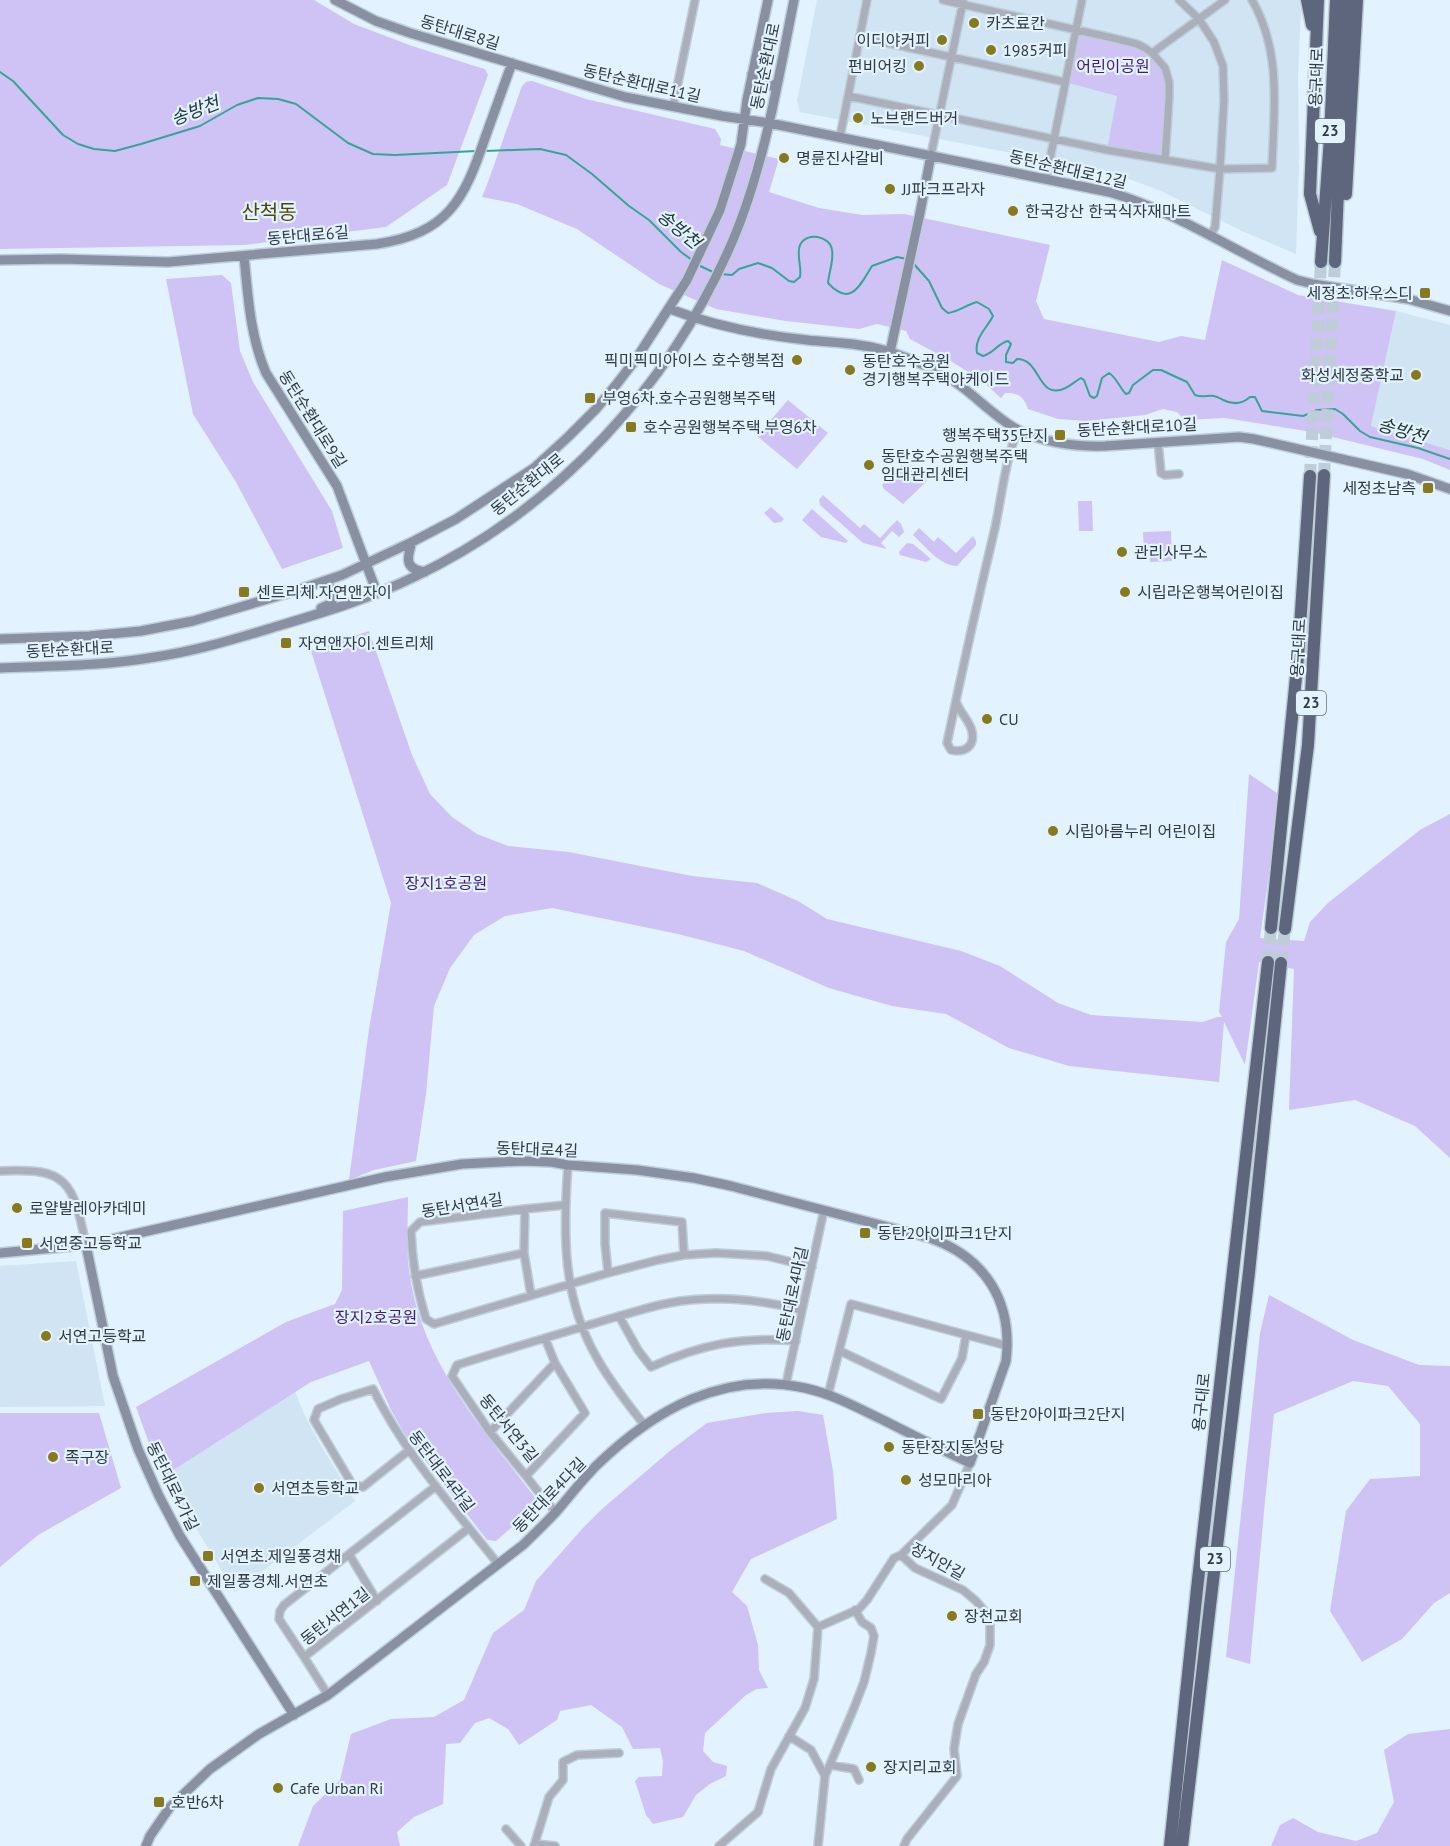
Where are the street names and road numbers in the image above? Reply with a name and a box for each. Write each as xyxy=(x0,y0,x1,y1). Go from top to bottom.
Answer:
street label: 동탄대로8길 xyxy=(418,10,502,54)
street label: 동탄순환대로 xyxy=(746,20,784,111)
street label: 용구대로 xyxy=(1305,47,1327,107)
street label: 동탄순환대로11길 xyxy=(581,60,703,106)
road number: 23 xyxy=(1315,119,1345,143)
street label: 동탄순환대로12길 xyxy=(1007,146,1129,192)
street label: 동탄대로6길 xyxy=(266,221,350,249)
street label: 동탄순환대로9길 xyxy=(275,366,351,472)
street label: 동탄순환대로10길 xyxy=(1076,414,1198,440)
street label: 동탄순환대로 xyxy=(486,448,568,520)
street label: 용구대로 xyxy=(1286,618,1310,678)
street label: 동탄순환대로 xyxy=(25,637,115,661)
road number: 23 xyxy=(1296,691,1326,715)
street label: 동탄대로4길 xyxy=(496,1138,578,1160)
street label: 동탄서연4길 xyxy=(420,1189,504,1221)
street label: 동탄대로4마길 xyxy=(772,1244,812,1344)
street label: 용구대로 xyxy=(1188,1371,1214,1432)
street label: 동탄서연3길 xyxy=(475,1390,543,1466)
street label: 동탄대로4라길 xyxy=(405,1426,479,1516)
street label: 동탄대로4가길 xyxy=(143,1438,203,1534)
street label: 동탄대로4다길 xyxy=(508,1453,590,1537)
street label: 장지안길 xyxy=(907,1538,969,1584)
road number: 23 xyxy=(1200,1547,1230,1571)
street label: 동탄서연1길 xyxy=(296,1583,374,1649)

